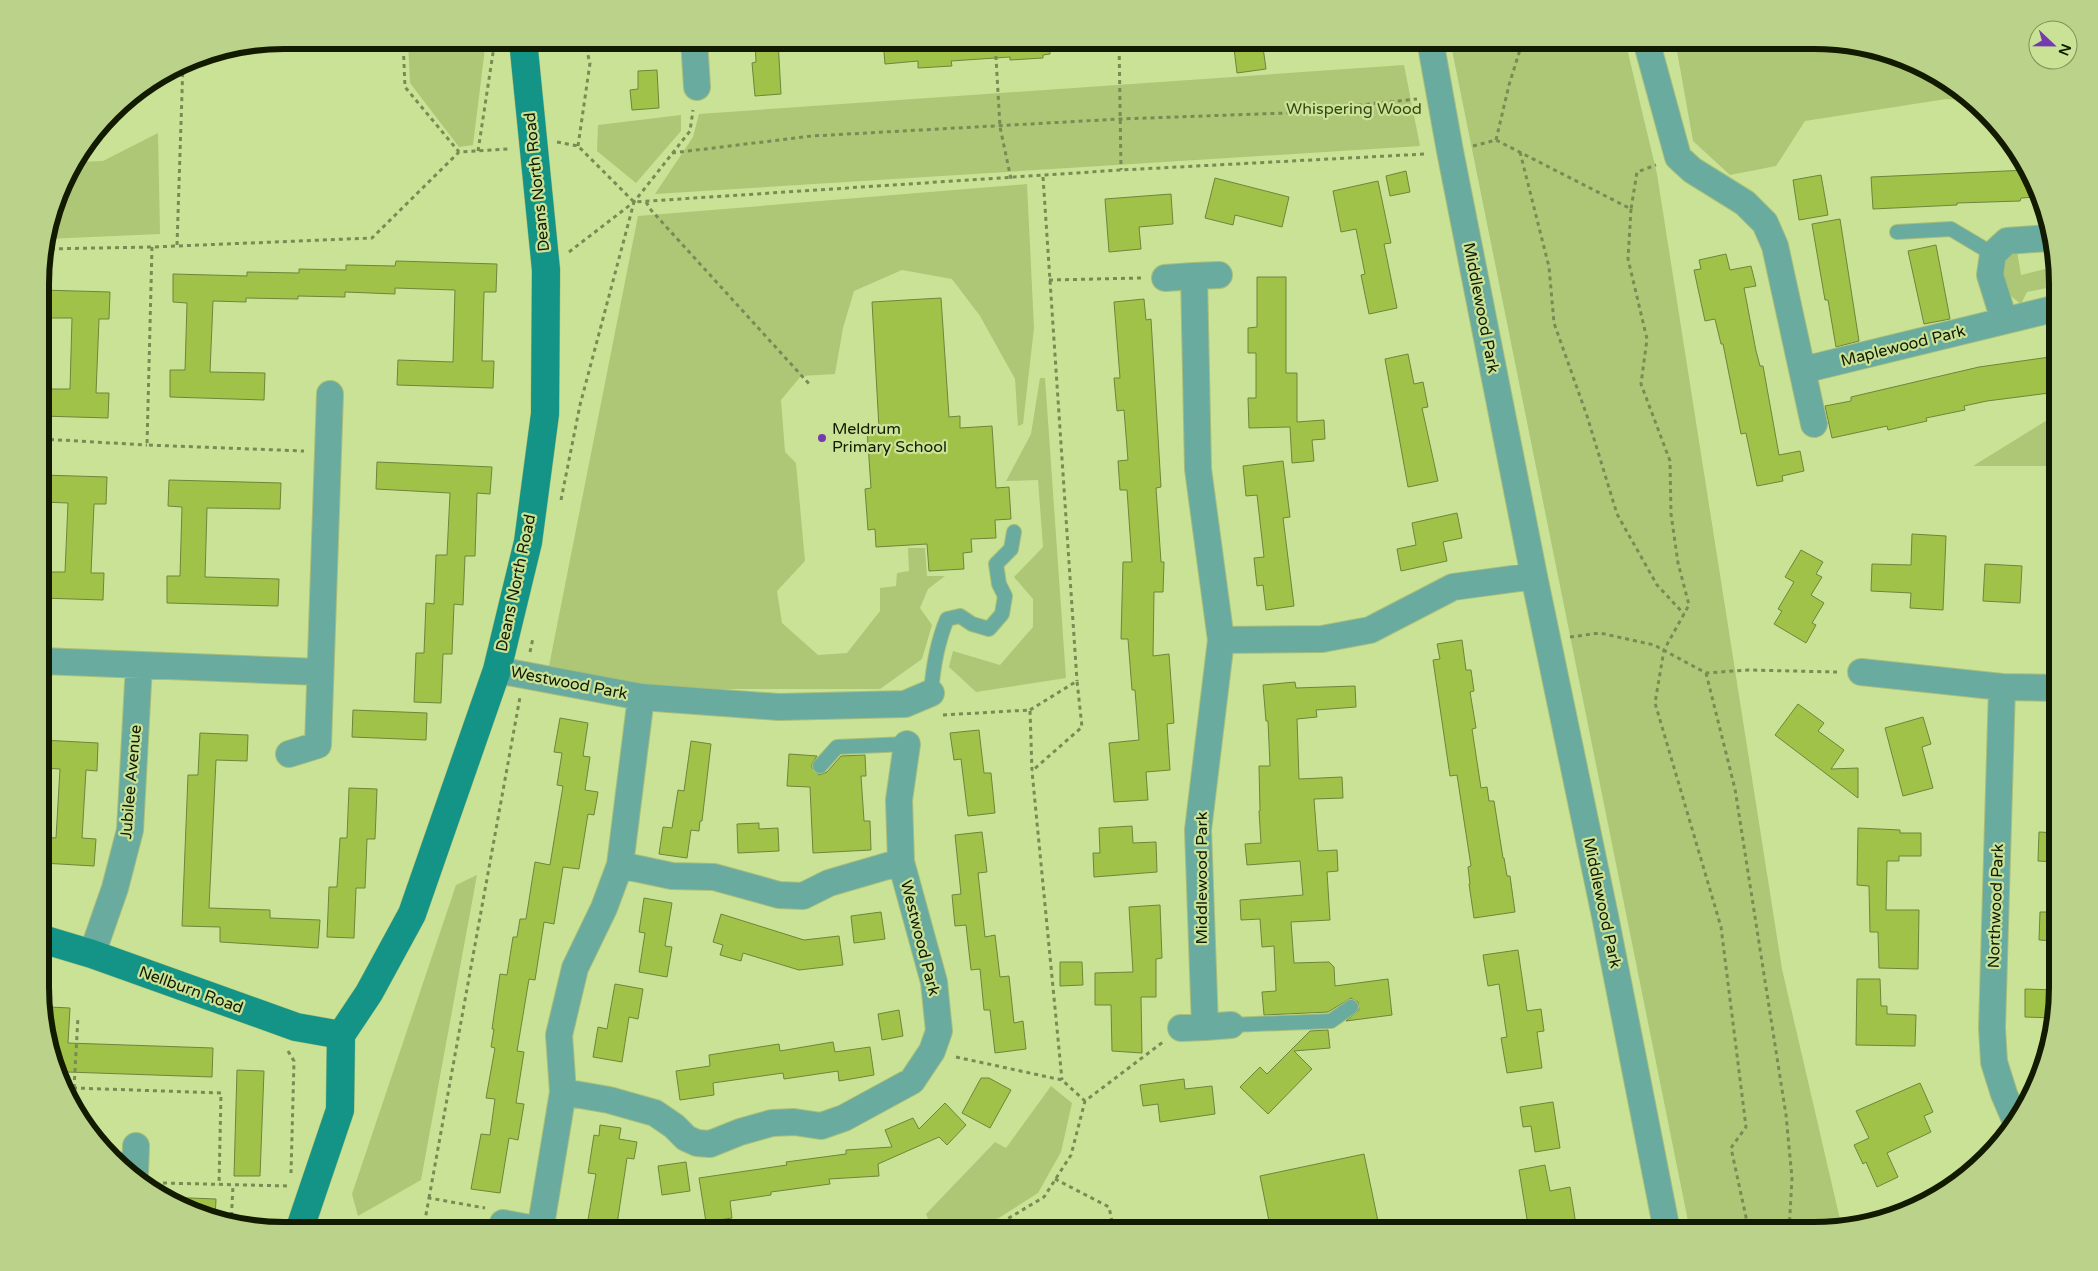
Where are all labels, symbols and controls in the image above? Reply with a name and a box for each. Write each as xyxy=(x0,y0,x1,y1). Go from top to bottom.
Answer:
north arrow xyxy=(2028,20,2078,70)
text: N xyxy=(2055,41,2075,58)
park label: Whispering Wood xyxy=(1286,99,1422,119)
street label: Deans North Road xyxy=(520,111,554,253)
street label: Middlewood Park xyxy=(1459,241,1504,375)
street label: Maplewood Park xyxy=(1839,321,1968,371)
place label: Meldrum Primary School xyxy=(832,419,947,457)
marker: Meldrum Primary School xyxy=(816,432,828,444)
street label: Deans North Road xyxy=(492,512,540,654)
street label: Westwood Park xyxy=(509,662,629,704)
street label: Jubilee Avenue xyxy=(116,724,146,840)
street label: Middlewood Park xyxy=(1192,811,1212,944)
street label: Middlewood Park xyxy=(1578,836,1626,970)
street label: Northwood Park xyxy=(1984,843,2008,969)
street label: Westwood Park xyxy=(896,878,944,998)
street label: Nellburn Road xyxy=(136,962,246,1018)

